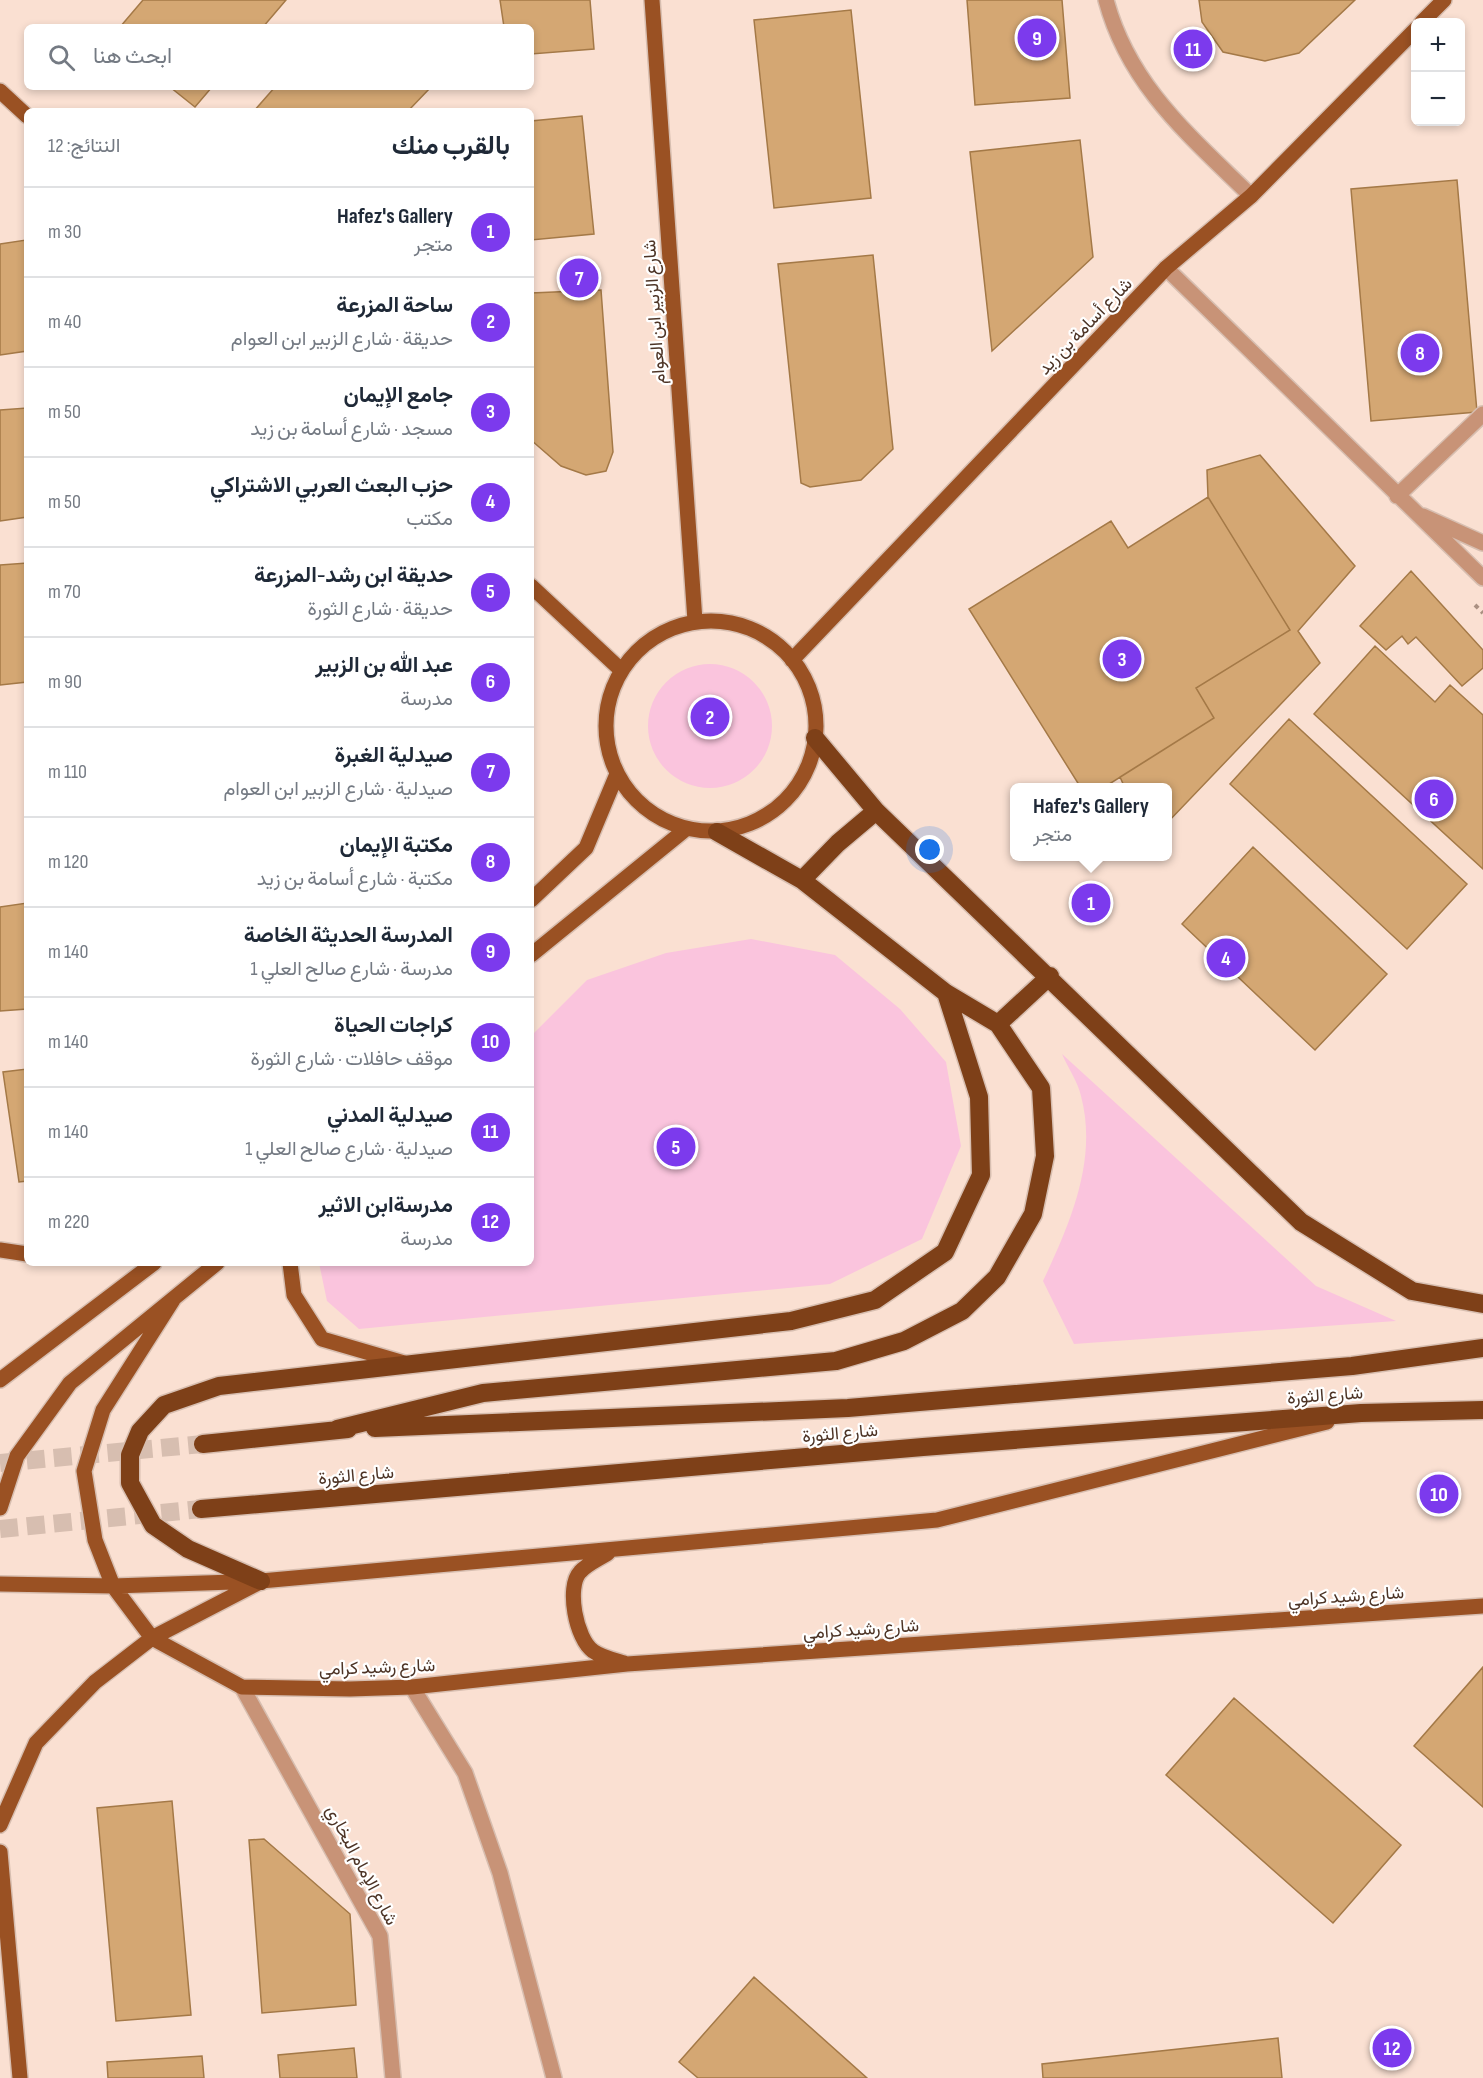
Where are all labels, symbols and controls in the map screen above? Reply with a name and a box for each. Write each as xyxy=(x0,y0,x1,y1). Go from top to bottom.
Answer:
pin: 9 xyxy=(1018,15,1056,60)
map controls xyxy=(1411,18,1465,126)
button: + xyxy=(1411,18,1465,72)
search box xyxy=(24,24,534,90)
pin: 11 xyxy=(1174,26,1212,72)
icon: search xyxy=(45,41,78,74)
text: ابحث هنا xyxy=(93,43,172,70)
button: − xyxy=(1411,72,1465,126)
text: بالقرب منك xyxy=(392,131,510,162)
text: النتائج: 12 xyxy=(48,134,120,158)
text: Hafez's Gallery xyxy=(337,203,453,230)
text: 30 m xyxy=(48,220,81,244)
text: 1 xyxy=(487,220,494,244)
text: متجر xyxy=(414,233,453,257)
street label: شارع الزبير ابن العوام xyxy=(639,239,671,385)
pin: 7 xyxy=(560,256,598,300)
street label: شارع أسامة بن زيد xyxy=(1034,274,1138,380)
text: ساحة المزرعة xyxy=(336,292,453,319)
text: 40 m xyxy=(48,310,81,334)
text: 2 xyxy=(486,310,495,334)
text: حديقة · شارع الزبير ابن العوام xyxy=(231,327,453,351)
pin: 8 xyxy=(1400,330,1440,376)
text: جامع الإيمان xyxy=(343,382,453,409)
text: 50 m xyxy=(48,400,81,424)
text: 3 xyxy=(486,400,495,424)
text: مسجد · شارع أسامة بن زيد xyxy=(250,417,453,441)
text: حزب البعث العربي الاشتراكي xyxy=(210,472,453,499)
text: 50 m xyxy=(48,490,81,514)
text: 4 xyxy=(486,490,495,514)
text: مكتب xyxy=(406,507,453,531)
text: حديقة ابن رشد-المزرعة xyxy=(254,562,453,589)
text: 70 m xyxy=(48,580,81,604)
text: 5 xyxy=(486,580,495,604)
text: حديقة · شارع الثورة xyxy=(308,597,453,621)
pin: 3 xyxy=(1102,636,1142,682)
text: عبد الله بن الزبير xyxy=(315,652,453,679)
text: 90 m xyxy=(48,670,82,694)
text: 6 xyxy=(486,670,495,694)
text: مدرسة xyxy=(400,687,453,711)
pin: 2 xyxy=(690,694,730,740)
text: صيدلية الغبرة xyxy=(334,742,453,769)
text: 110 m xyxy=(48,760,87,784)
text: 7 xyxy=(486,760,495,784)
pin: 6 xyxy=(1414,776,1454,822)
text: صيدلية · شارع الزبير ابن العوام xyxy=(223,777,453,801)
popup xyxy=(1010,783,1172,861)
text: Hafez's Gallery xyxy=(1033,793,1149,820)
text: متجر xyxy=(1033,823,1072,847)
text: مكتبة الإيمان xyxy=(339,832,453,859)
your location xyxy=(915,835,944,864)
text: 120 m xyxy=(48,850,88,874)
text: 8 xyxy=(486,850,495,874)
text: مكتبة · شارع أسامة بن زيد xyxy=(257,867,453,891)
pin: 1 xyxy=(1072,880,1110,926)
text: المدرسة الحديثة الخاصة xyxy=(244,922,453,949)
pin: 4 xyxy=(1206,936,1246,980)
text: 140 m xyxy=(48,940,88,964)
text: 9 xyxy=(486,940,495,964)
text: مدرسة · شارع صالح العلي 1 xyxy=(251,957,453,981)
text: كراجات الحياة xyxy=(334,1012,453,1039)
text: 140 m xyxy=(48,1030,88,1054)
text: 10 xyxy=(482,1030,499,1054)
text: موقف حافلات · شارع الثورة xyxy=(250,1047,453,1071)
text: صيدلية المدني xyxy=(327,1102,453,1129)
text: 140 m xyxy=(48,1120,88,1144)
text: 11 xyxy=(483,1120,498,1144)
pin: 5 xyxy=(656,1124,696,1170)
text: صيدلية · شارع صالح العلي 1 xyxy=(245,1137,453,1161)
text: مدرسةابن الاثير xyxy=(319,1192,453,1219)
text: 220 m xyxy=(48,1210,89,1234)
text: 12 xyxy=(482,1210,499,1234)
text: مدرسة xyxy=(400,1227,453,1251)
street label: شارع الثورة xyxy=(1286,1382,1364,1410)
street label: شارع الثورة xyxy=(801,1420,879,1448)
street label: شارع الثورة xyxy=(317,1462,395,1490)
pin: 10 xyxy=(1420,1472,1458,1516)
street label: شارع رشيد كرامي xyxy=(1287,1582,1405,1615)
street label: شارع رشيد كرامي xyxy=(802,1615,920,1648)
street label: شارع رشيد كرامي xyxy=(318,1655,436,1684)
street label: شارع الإمام البخاري xyxy=(318,1802,402,1931)
pin: 12 xyxy=(1372,2026,1412,2070)

